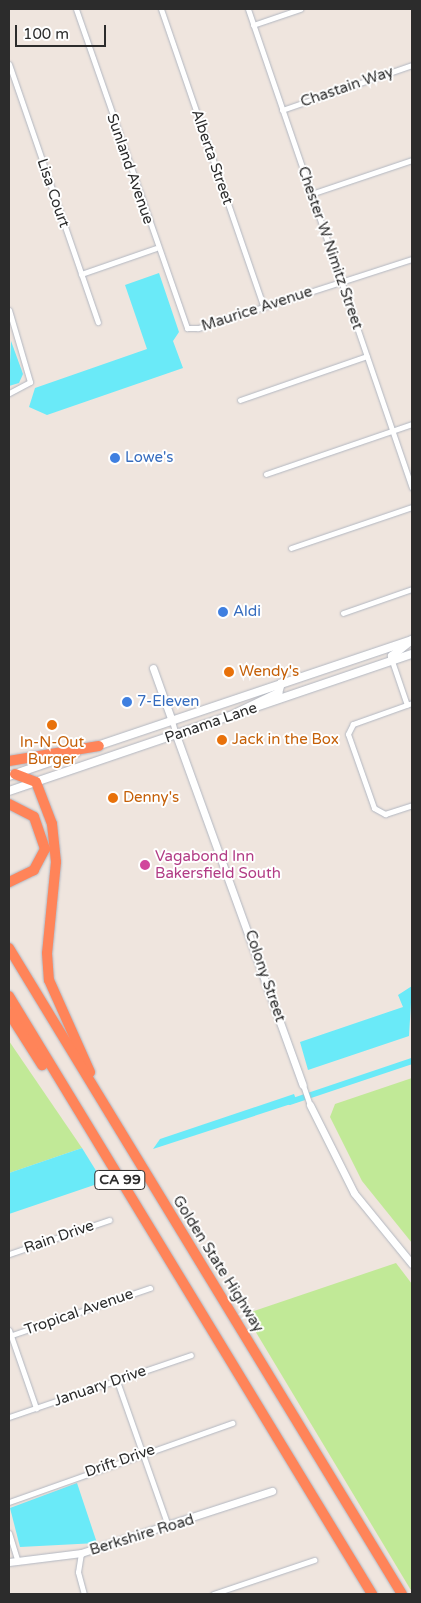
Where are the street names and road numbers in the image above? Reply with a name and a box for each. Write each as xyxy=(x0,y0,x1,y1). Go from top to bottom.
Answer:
street label: Chastain Way xyxy=(298,63,396,111)
street label: Alberta Street xyxy=(187,107,237,207)
street label: Sunland Avenue xyxy=(103,111,157,227)
street label: Lisa Court xyxy=(33,156,73,230)
street label: Chester W Nimitz Street xyxy=(294,164,366,332)
street label: Maurice Avenue xyxy=(199,283,315,335)
street label: Panama Lane xyxy=(162,699,260,747)
street label: Colony Street xyxy=(241,928,289,1024)
road number: CA 99 xyxy=(94,1168,146,1192)
street label: Golden State Highway xyxy=(169,1192,267,1336)
street label: Rain Drive xyxy=(22,1217,96,1257)
street label: Tropical Avenue xyxy=(22,1285,136,1339)
street label: January Drive xyxy=(51,1362,149,1410)
street label: Drift Drive xyxy=(83,1441,157,1481)
street label: Berkshire Road xyxy=(88,1511,196,1559)

